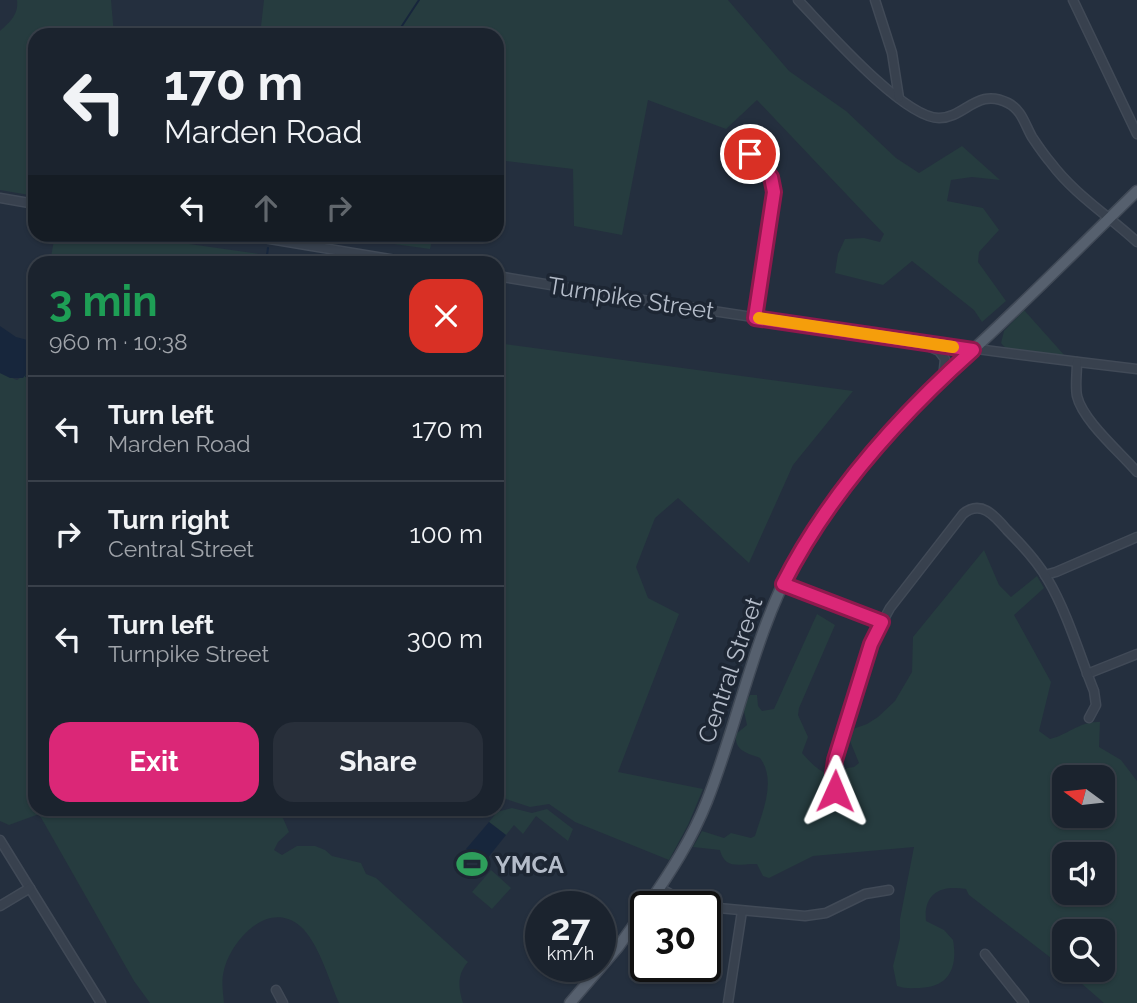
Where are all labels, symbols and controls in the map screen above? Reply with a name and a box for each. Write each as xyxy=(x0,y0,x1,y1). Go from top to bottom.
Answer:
text: 170 m xyxy=(164,54,303,111)
icon: left xyxy=(49,56,140,147)
text: Marden Road xyxy=(164,113,362,150)
pin xyxy=(720,124,780,184)
icon: arrive xyxy=(731,135,769,173)
icon: left xyxy=(174,189,212,227)
icon: ahead xyxy=(247,189,285,227)
icon: right xyxy=(320,189,358,227)
street label: Turnpike Street xyxy=(546,271,716,325)
text: 3 min xyxy=(49,277,158,326)
button: close xyxy=(409,279,483,353)
text: 960 m · 10:38 xyxy=(49,328,188,355)
text: Turn left xyxy=(108,400,214,430)
icon: left xyxy=(49,410,87,448)
text: 170 m xyxy=(412,414,483,444)
text: Marden Road xyxy=(108,430,251,457)
text: Turn right xyxy=(108,505,229,535)
icon: right xyxy=(49,515,87,553)
text: 100 m xyxy=(410,519,483,549)
text: Central Street xyxy=(108,535,254,562)
street label: Central Street xyxy=(691,593,769,747)
text: Turn left xyxy=(108,610,214,640)
icon: left xyxy=(49,620,87,658)
text: 300 m xyxy=(407,624,483,654)
text: Turnpike Street xyxy=(108,640,269,667)
button: Exit xyxy=(49,722,259,802)
button: Share xyxy=(273,722,483,802)
position arrow xyxy=(798,754,872,828)
north arrow xyxy=(1052,765,1115,828)
map controls xyxy=(1052,765,1115,982)
button: sound xyxy=(1052,842,1115,905)
sports icon: YMCA xyxy=(455,847,489,881)
place label: YMCA xyxy=(495,850,565,879)
speed limit sign: 30 xyxy=(630,891,721,982)
text: 27 xyxy=(551,907,590,948)
button: search xyxy=(1052,919,1115,982)
text: km/h xyxy=(547,943,594,964)

